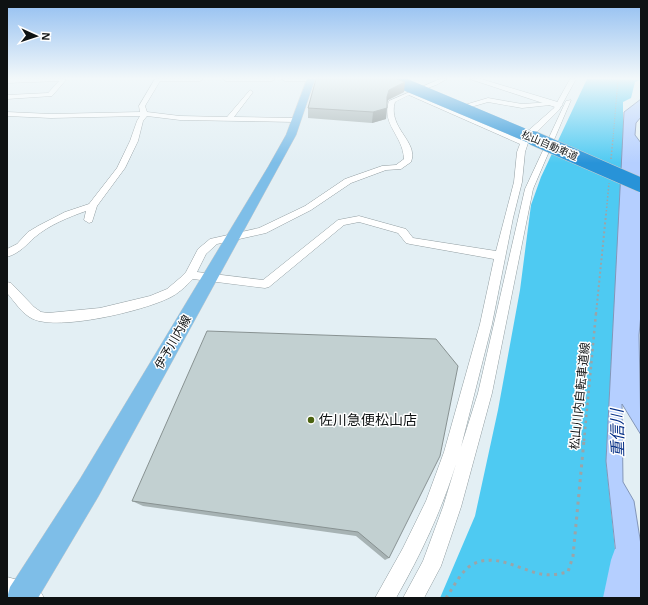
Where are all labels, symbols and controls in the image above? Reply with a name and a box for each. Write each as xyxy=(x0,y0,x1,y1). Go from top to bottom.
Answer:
north arrow xyxy=(16,16,56,56)
text: N xyxy=(40,32,52,41)
street label: 松山自動車道 xyxy=(520,129,580,162)
street label: 伊予川内線 xyxy=(152,313,194,371)
street label: 松山川内自転車道線 xyxy=(567,342,593,450)
water label: 重信川 xyxy=(609,407,626,457)
place label: 佐川急便松山店 xyxy=(319,412,417,428)
marker: 佐川急便松山店 xyxy=(306,415,316,425)

